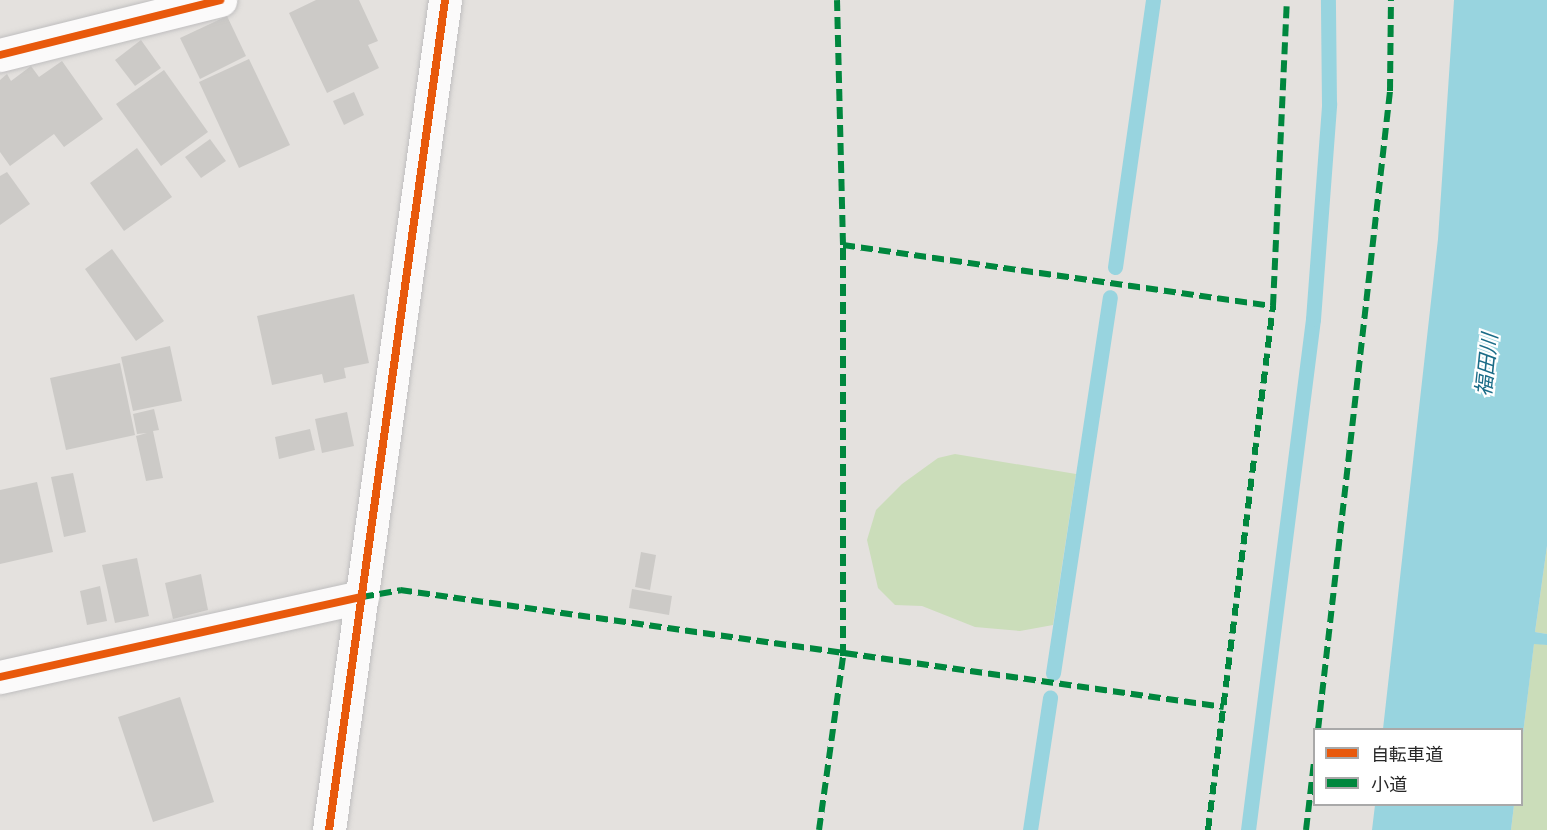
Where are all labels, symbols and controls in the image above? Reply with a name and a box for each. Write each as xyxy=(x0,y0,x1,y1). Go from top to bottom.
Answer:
water label: 福田川 xyxy=(1471,332,1503,398)
legend xyxy=(1313,728,1523,806)
text: 自転車道 xyxy=(1371,745,1443,765)
text: 小道 xyxy=(1371,775,1407,795)

